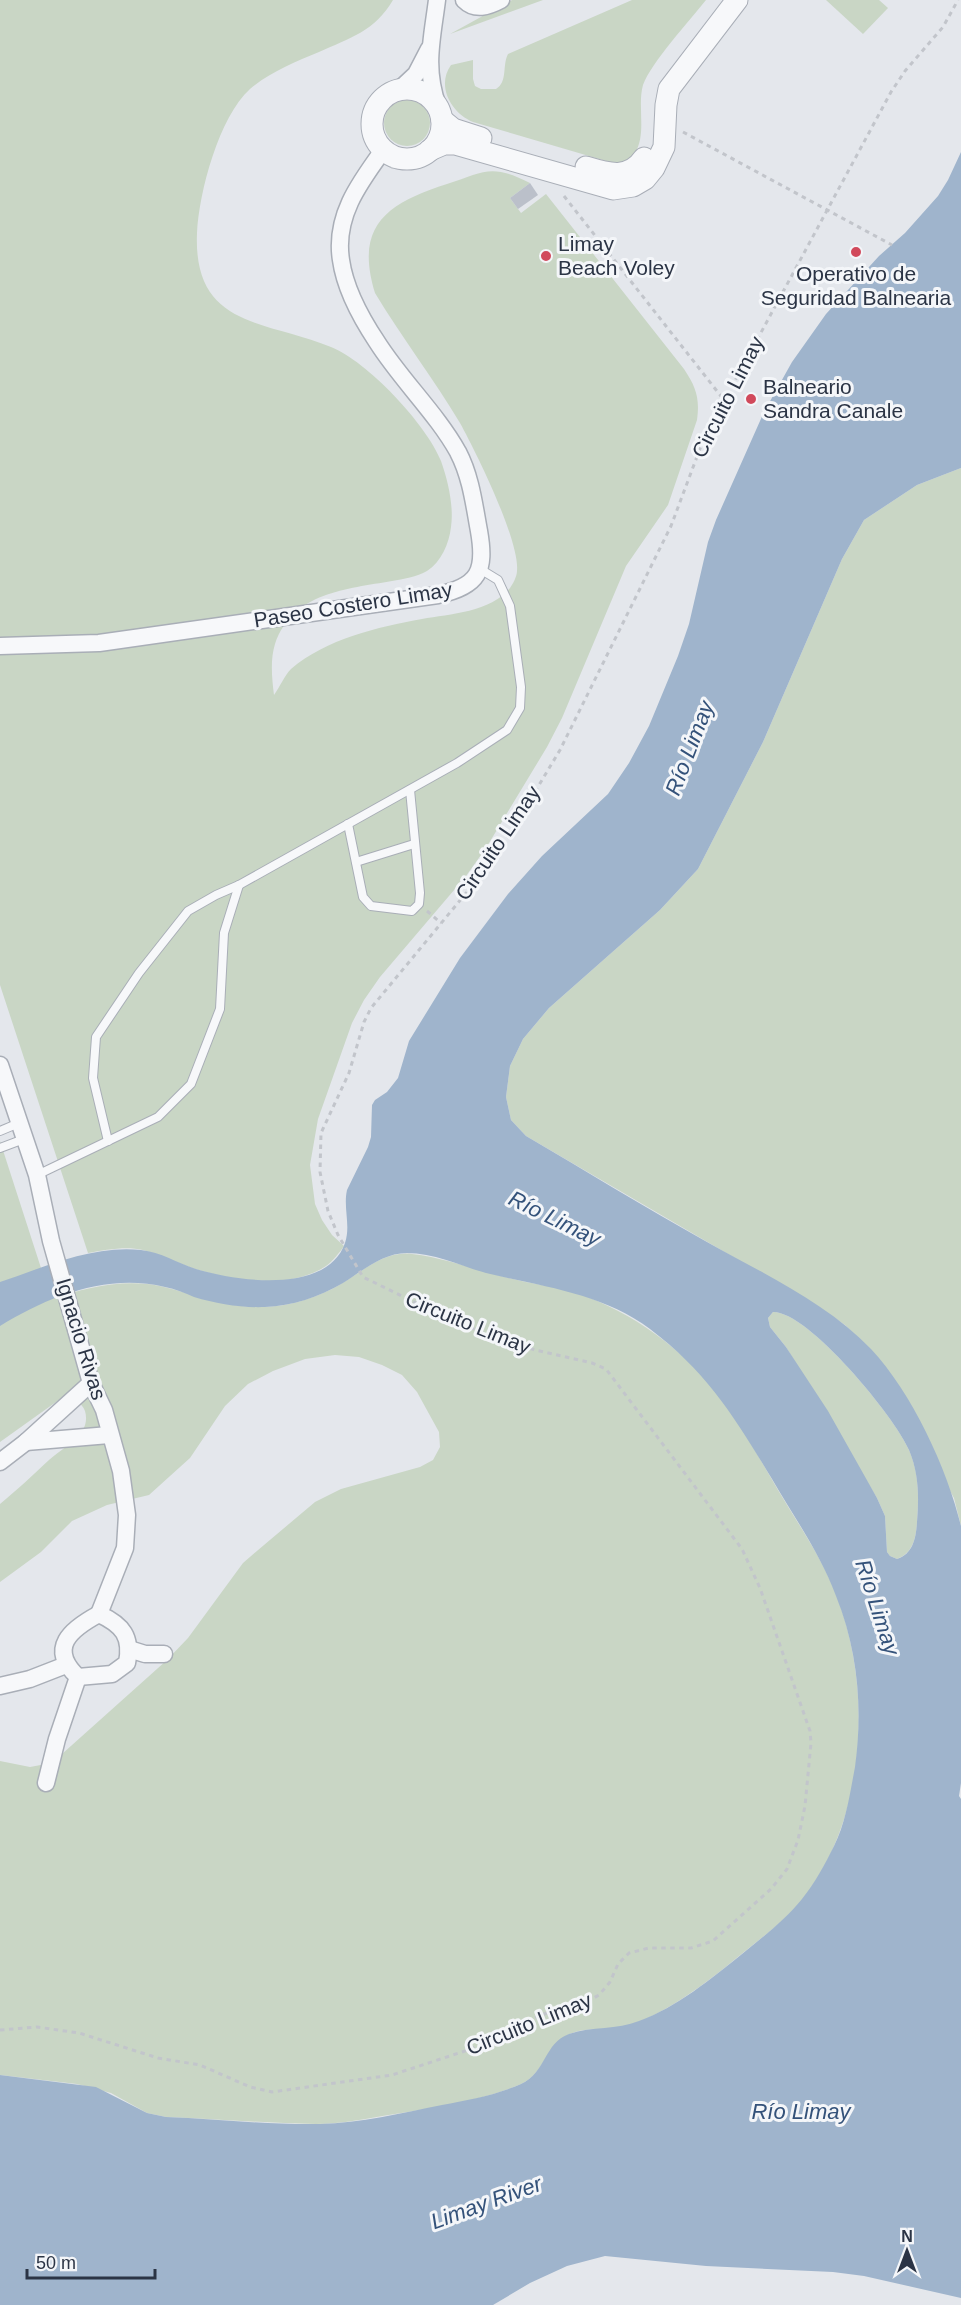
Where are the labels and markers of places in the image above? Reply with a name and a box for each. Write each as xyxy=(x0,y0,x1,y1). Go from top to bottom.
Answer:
place label: Limay Beach Voley xyxy=(558,232,675,279)
marker: Operativo de Seguridad Balnearia xyxy=(849,245,863,259)
marker: Limay Beach Voley xyxy=(539,249,553,263)
place label: Operativo de Seguridad Balnearia xyxy=(761,262,951,309)
place label: Balneario Sandra Canale xyxy=(763,375,903,422)
marker: Balneario Sandra Canale xyxy=(744,392,758,406)

